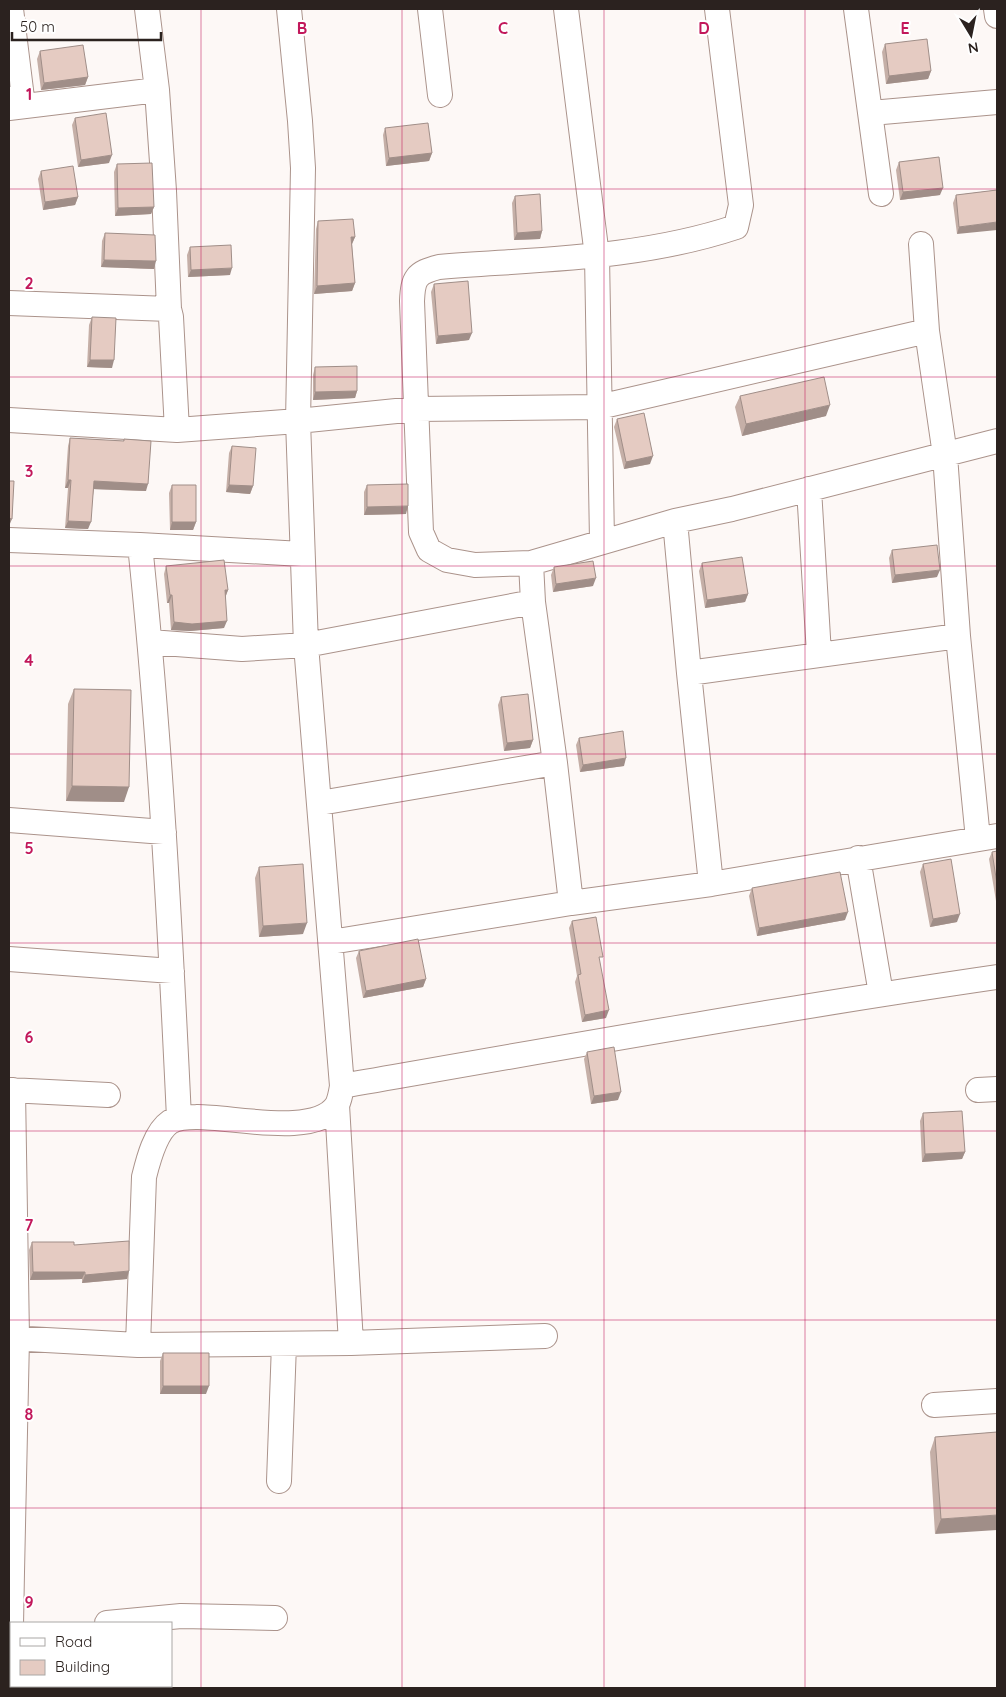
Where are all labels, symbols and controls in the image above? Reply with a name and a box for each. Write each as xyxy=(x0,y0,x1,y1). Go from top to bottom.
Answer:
scale bar xyxy=(12,10,161,42)
north arrow xyxy=(946,10,996,60)
text: 50 m xyxy=(20,17,55,36)
text: B xyxy=(297,18,307,38)
text: C xyxy=(498,18,508,38)
text: D xyxy=(698,18,710,38)
text: E xyxy=(900,18,910,38)
text: N xyxy=(967,38,980,58)
text: 1 xyxy=(26,84,32,104)
text: 2 xyxy=(24,273,34,293)
text: 3 xyxy=(25,461,33,481)
text: 4 xyxy=(24,650,34,670)
text: 5 xyxy=(24,838,34,858)
text: 6 xyxy=(25,1027,34,1047)
text: 7 xyxy=(25,1215,34,1235)
text: 8 xyxy=(25,1404,34,1424)
text: 9 xyxy=(24,1592,34,1612)
legend xyxy=(10,1622,172,1687)
text: Road xyxy=(55,1632,92,1651)
text: Building xyxy=(55,1657,110,1676)

